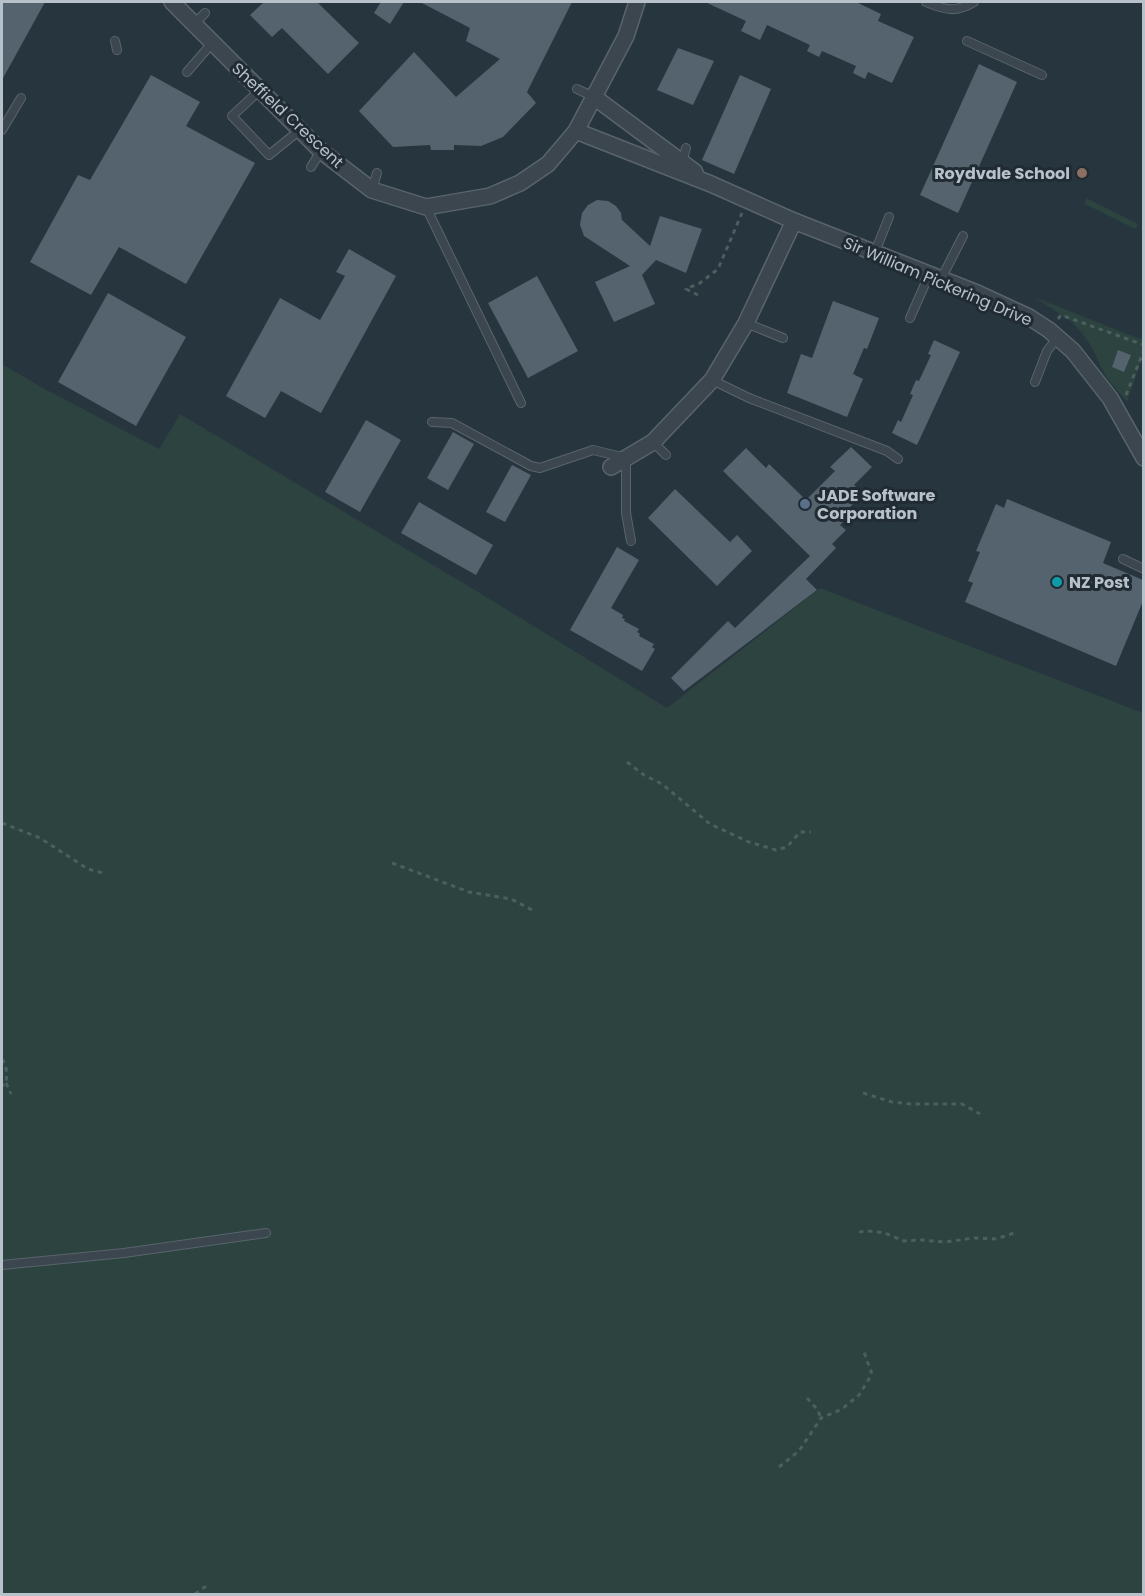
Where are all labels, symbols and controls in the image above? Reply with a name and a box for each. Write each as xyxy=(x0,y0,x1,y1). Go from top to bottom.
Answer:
street label: Sheffield Crescent xyxy=(227,57,349,173)
place label: Roydvale School xyxy=(934,162,1070,185)
marker: Roydvale School xyxy=(1075,166,1089,180)
street label: Sir William Pickering Drive xyxy=(840,231,1036,332)
place label: JADE Software Corporation xyxy=(817,484,936,525)
marker: JADE Software Corporation xyxy=(798,497,812,511)
place label: NZ Post xyxy=(1069,571,1130,594)
marker: NZ Post xyxy=(1050,575,1064,589)

